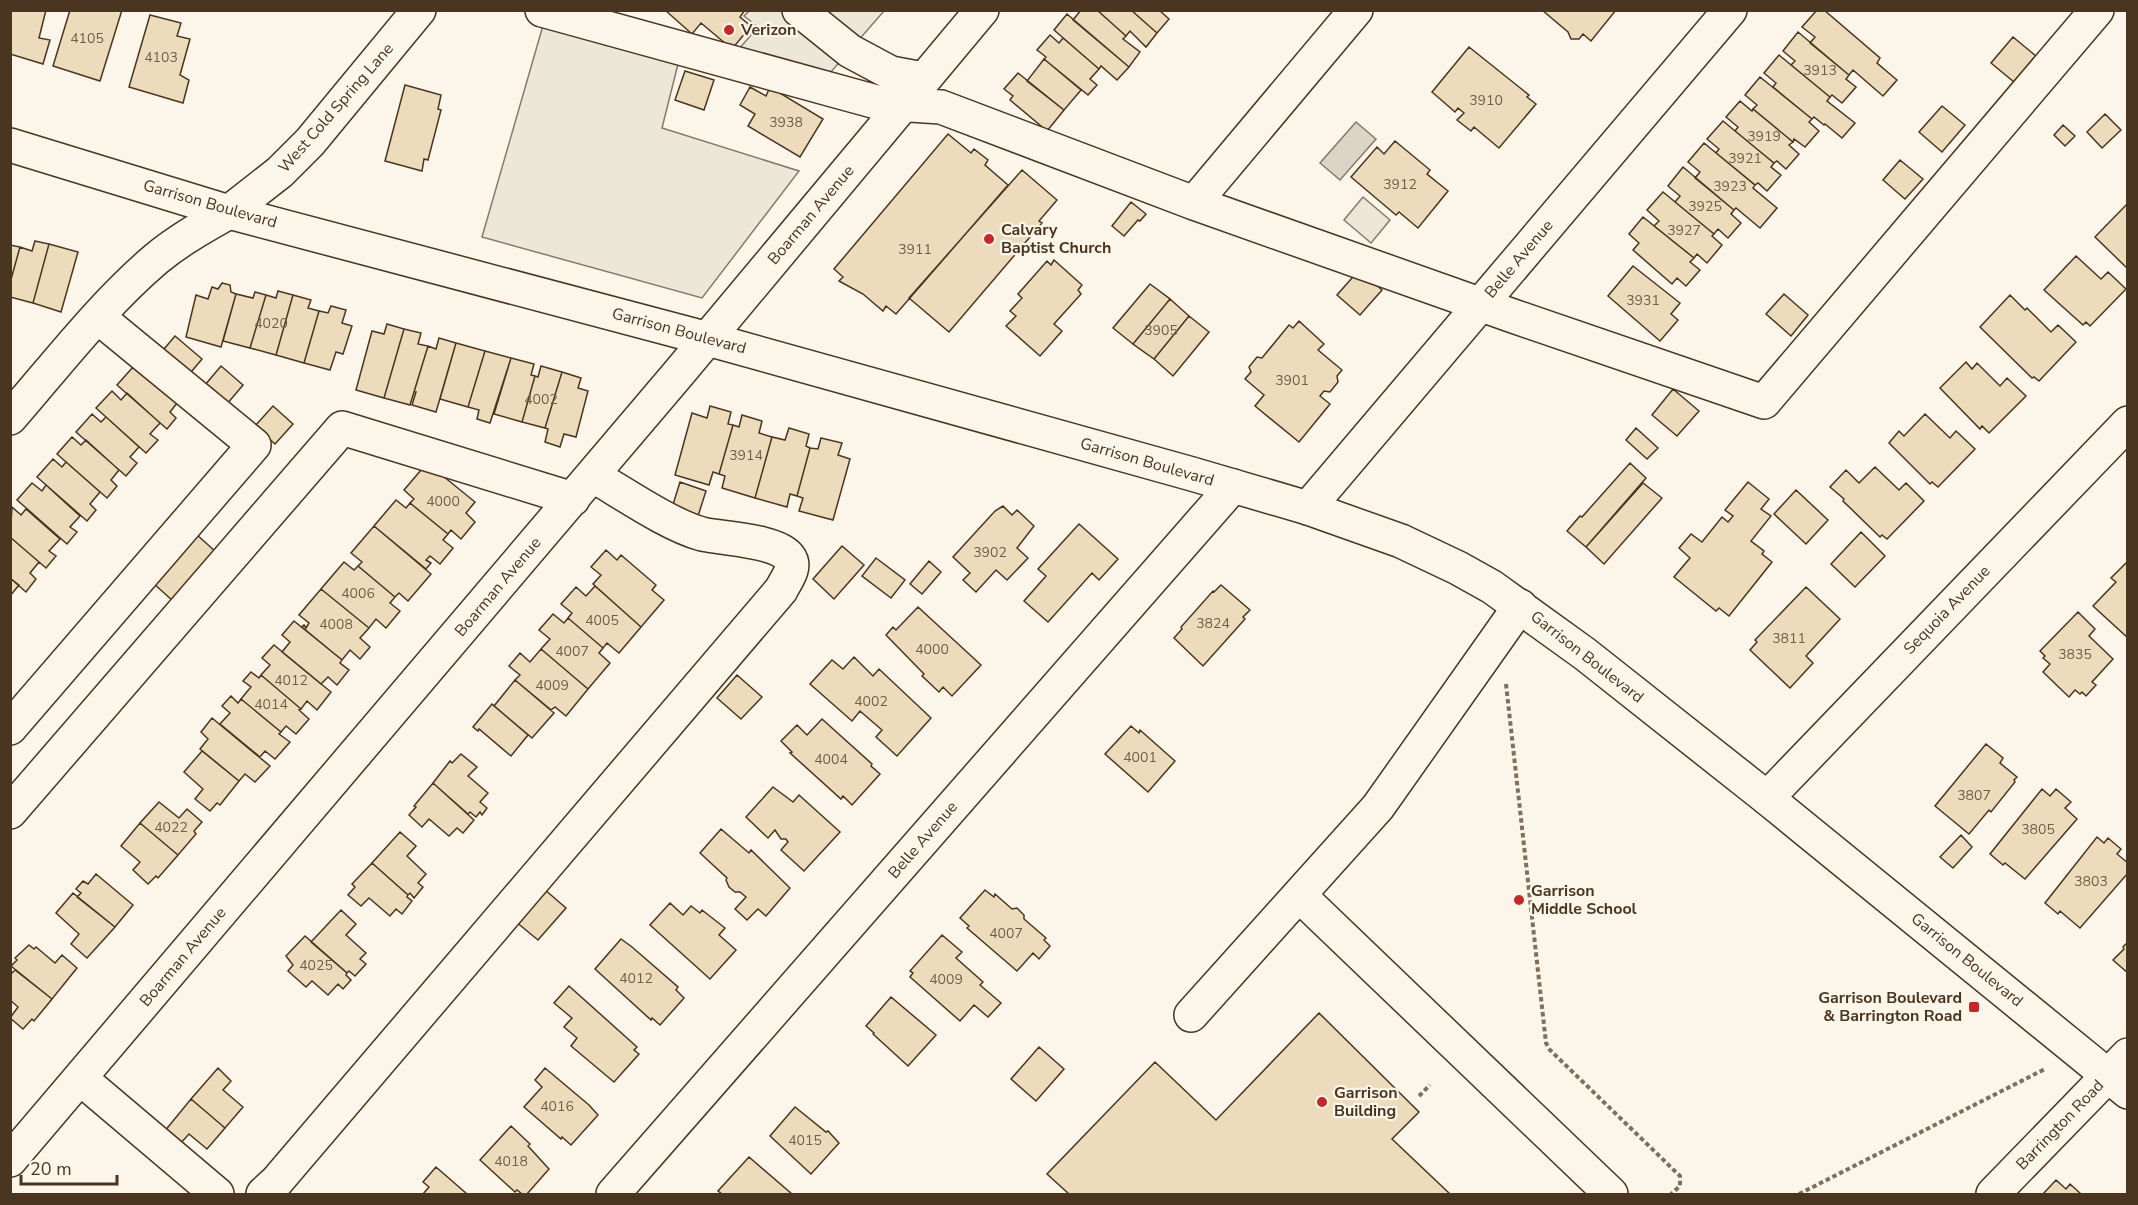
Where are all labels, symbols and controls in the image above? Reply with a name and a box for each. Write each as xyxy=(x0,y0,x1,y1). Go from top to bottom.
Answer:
place label: Verizon xyxy=(740,19,796,41)
marker: Verizon xyxy=(722,23,736,37)
house number: 4105 xyxy=(70,29,104,48)
street label: West Cold Spring Lane xyxy=(273,38,399,178)
house number: 4103 xyxy=(144,48,178,67)
house number: 3913 xyxy=(1803,61,1837,80)
house number: 3910 xyxy=(1469,91,1503,110)
house number: 3938 xyxy=(769,113,803,132)
house number: 3919 xyxy=(1747,127,1781,146)
house number: 3921 xyxy=(1728,149,1762,168)
street label: Boarman Avenue xyxy=(763,161,859,269)
street label: Garrison Boulevard xyxy=(140,174,280,234)
house number: 3912 xyxy=(1383,175,1417,194)
house number: 3923 xyxy=(1713,177,1747,196)
house number: 3925 xyxy=(1688,197,1722,216)
street label: Belle Avenue xyxy=(1480,215,1558,303)
place label: Calvary Baptist Church xyxy=(1001,219,1111,259)
house number: 3927 xyxy=(1667,221,1701,240)
marker: Calvary Baptist Church xyxy=(982,232,996,246)
house number: 3911 xyxy=(898,240,932,259)
house number: 3931 xyxy=(1626,291,1660,310)
street label: Garrison Boulevard xyxy=(609,302,749,360)
house number: 4020 xyxy=(254,314,288,333)
house number: 3905 xyxy=(1144,321,1178,340)
house number: 3901 xyxy=(1275,371,1309,390)
house number: 4002 xyxy=(524,390,558,409)
street label: Garrison Boulevard xyxy=(1077,432,1217,492)
house number: 3914 xyxy=(729,446,763,465)
house number: 4000 xyxy=(426,492,460,511)
street label: Boarman Avenue xyxy=(450,533,546,641)
house number: 3902 xyxy=(973,543,1007,562)
street label: Sequoia Avenue xyxy=(1899,561,1995,659)
house number: 4006 xyxy=(341,584,375,603)
street label: Garrison Boulevard xyxy=(1526,606,1648,708)
house number: 4005 xyxy=(585,611,619,630)
house number: 3824 xyxy=(1196,614,1230,633)
house number: 4008 xyxy=(319,615,353,634)
house number: 3811 xyxy=(1772,629,1806,648)
house number: 4000 xyxy=(915,640,949,659)
house number: 4007 xyxy=(555,642,589,661)
house number: 3835 xyxy=(2058,645,2092,664)
house number: 4012 xyxy=(274,671,308,690)
house number: 4009 xyxy=(535,676,569,695)
house number: 4002 xyxy=(854,692,888,711)
house number: 4014 xyxy=(254,695,288,714)
house number: 4001 xyxy=(1123,748,1157,767)
house number: 4004 xyxy=(814,750,848,769)
house number: 3807 xyxy=(1957,786,1991,805)
street label: Belle Avenue xyxy=(883,797,963,883)
house number: 4022 xyxy=(154,818,188,837)
house number: 3805 xyxy=(2021,820,2055,839)
house number: 3803 xyxy=(2074,872,2108,891)
place label: Garrison Middle School xyxy=(1531,880,1637,920)
marker: Garrison Middle School xyxy=(1512,893,1526,907)
street label: Boarman Avenue xyxy=(135,903,231,1011)
street label: Garrison Boulevard xyxy=(1906,908,2028,1012)
house number: 4007 xyxy=(989,924,1023,943)
house number: 4025 xyxy=(299,956,333,975)
house number: 4012 xyxy=(619,969,653,988)
house number: 4009 xyxy=(929,970,963,989)
place label: Garrison Boulevard & Barrington Road xyxy=(1818,987,1962,1027)
marker: Garrison Boulevard & Barrington Road xyxy=(1967,1000,1981,1014)
street label: Barrington Road xyxy=(2011,1075,2109,1175)
place label: Garrison Building xyxy=(1334,1082,1398,1122)
marker: Garrison Building xyxy=(1315,1095,1329,1109)
house number: 4016 xyxy=(540,1097,574,1116)
house number: 4015 xyxy=(788,1131,822,1150)
scale bar xyxy=(21,1148,117,1186)
house number: 4018 xyxy=(494,1152,528,1171)
text: 20 m xyxy=(30,1157,72,1181)

